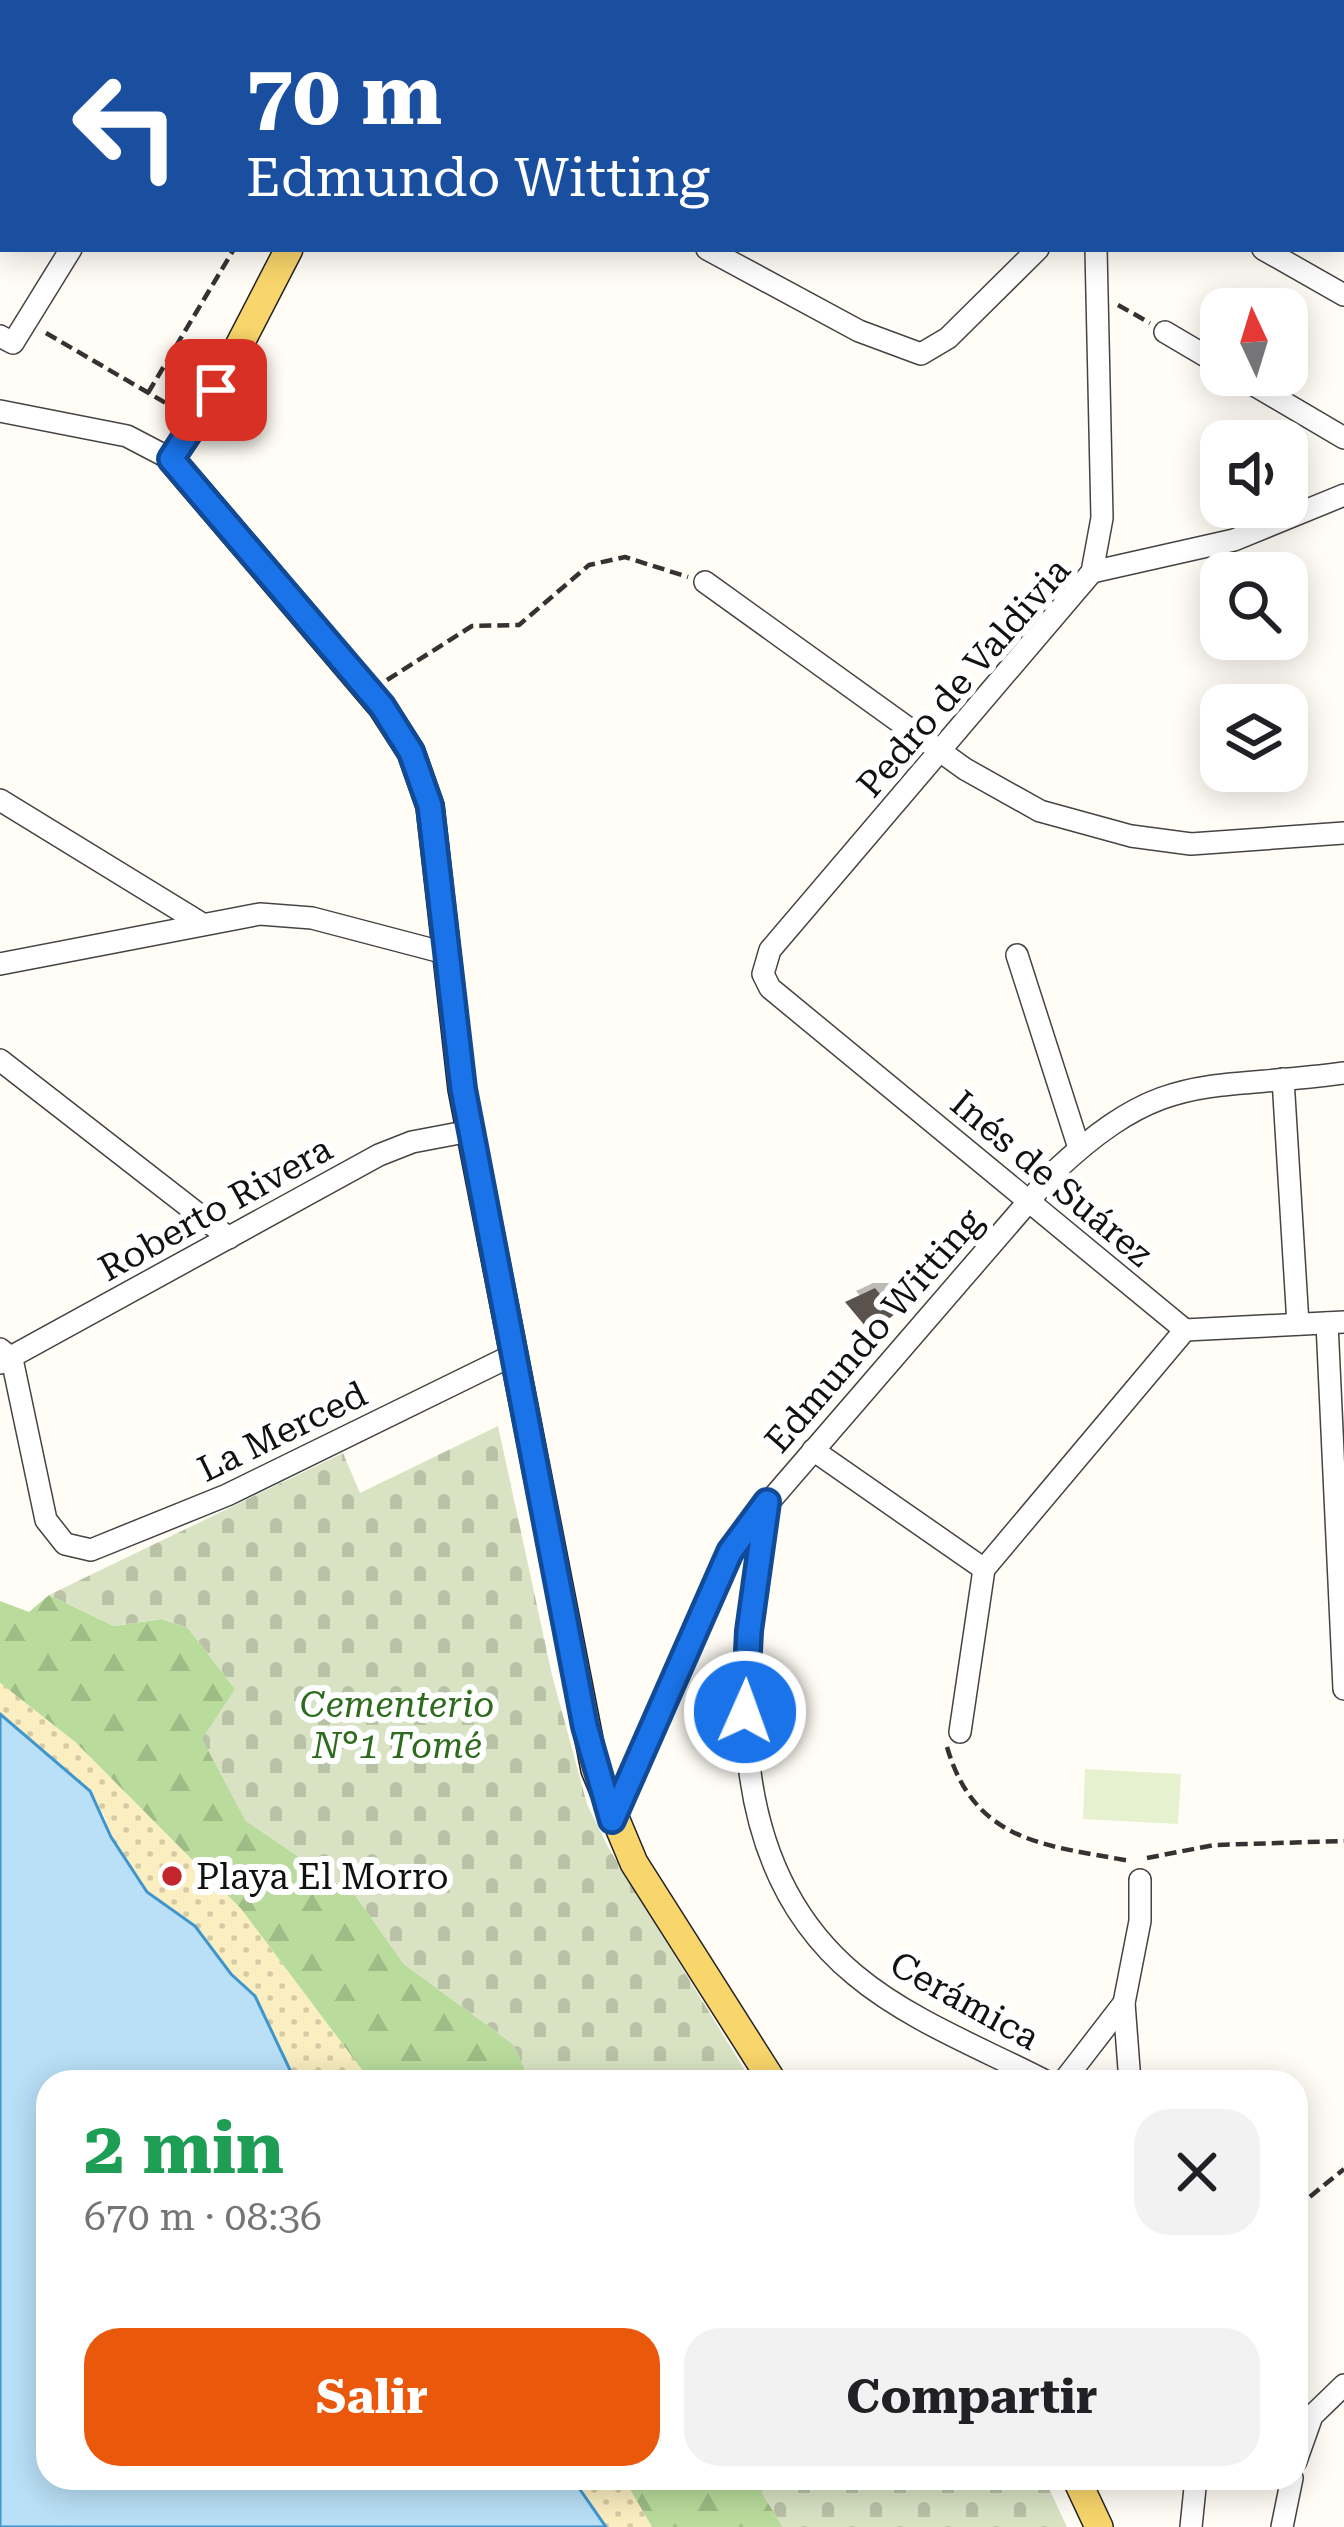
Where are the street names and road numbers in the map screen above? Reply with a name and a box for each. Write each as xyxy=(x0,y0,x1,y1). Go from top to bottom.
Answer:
street label: Pedro de Valdivia xyxy=(849,549,1079,806)
street label: Inés de Suárez xyxy=(942,1082,1161,1275)
street label: Roberto Rivera xyxy=(92,1127,340,1290)
street label: Edmundo Witting xyxy=(757,1200,991,1461)
street label: La Merced xyxy=(191,1373,374,1491)
street label: Cerámica xyxy=(883,1943,1047,2059)

